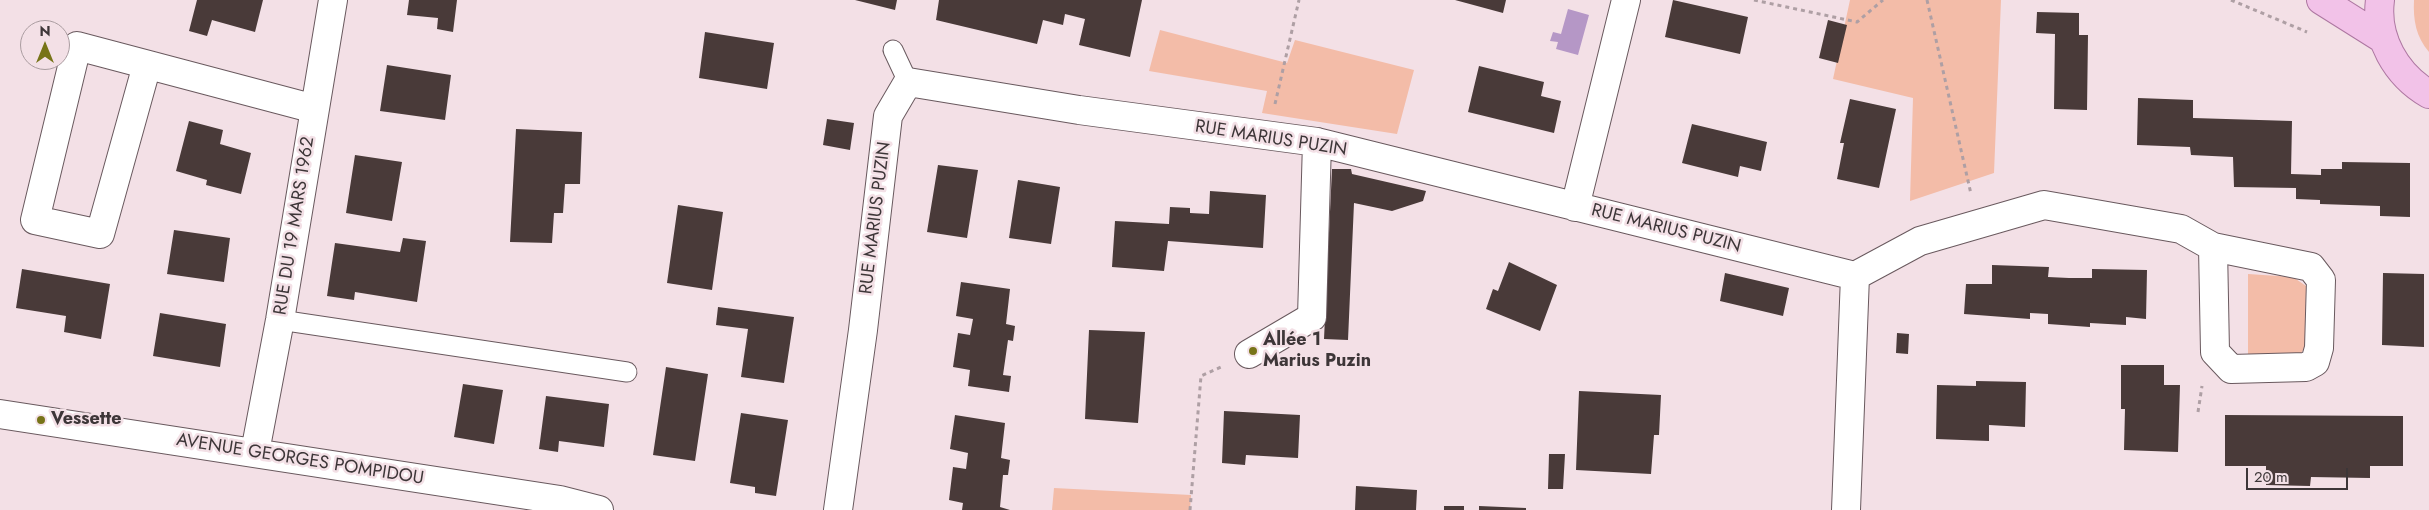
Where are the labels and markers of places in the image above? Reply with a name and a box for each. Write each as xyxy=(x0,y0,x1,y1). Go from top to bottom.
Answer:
place label: Allée 1 Marius Puzin xyxy=(1263,330,1371,372)
marker: Allée 1 Marius Puzin xyxy=(1247,345,1259,357)
place label: Vessette xyxy=(51,409,122,431)
marker: Vessette xyxy=(35,414,47,426)

